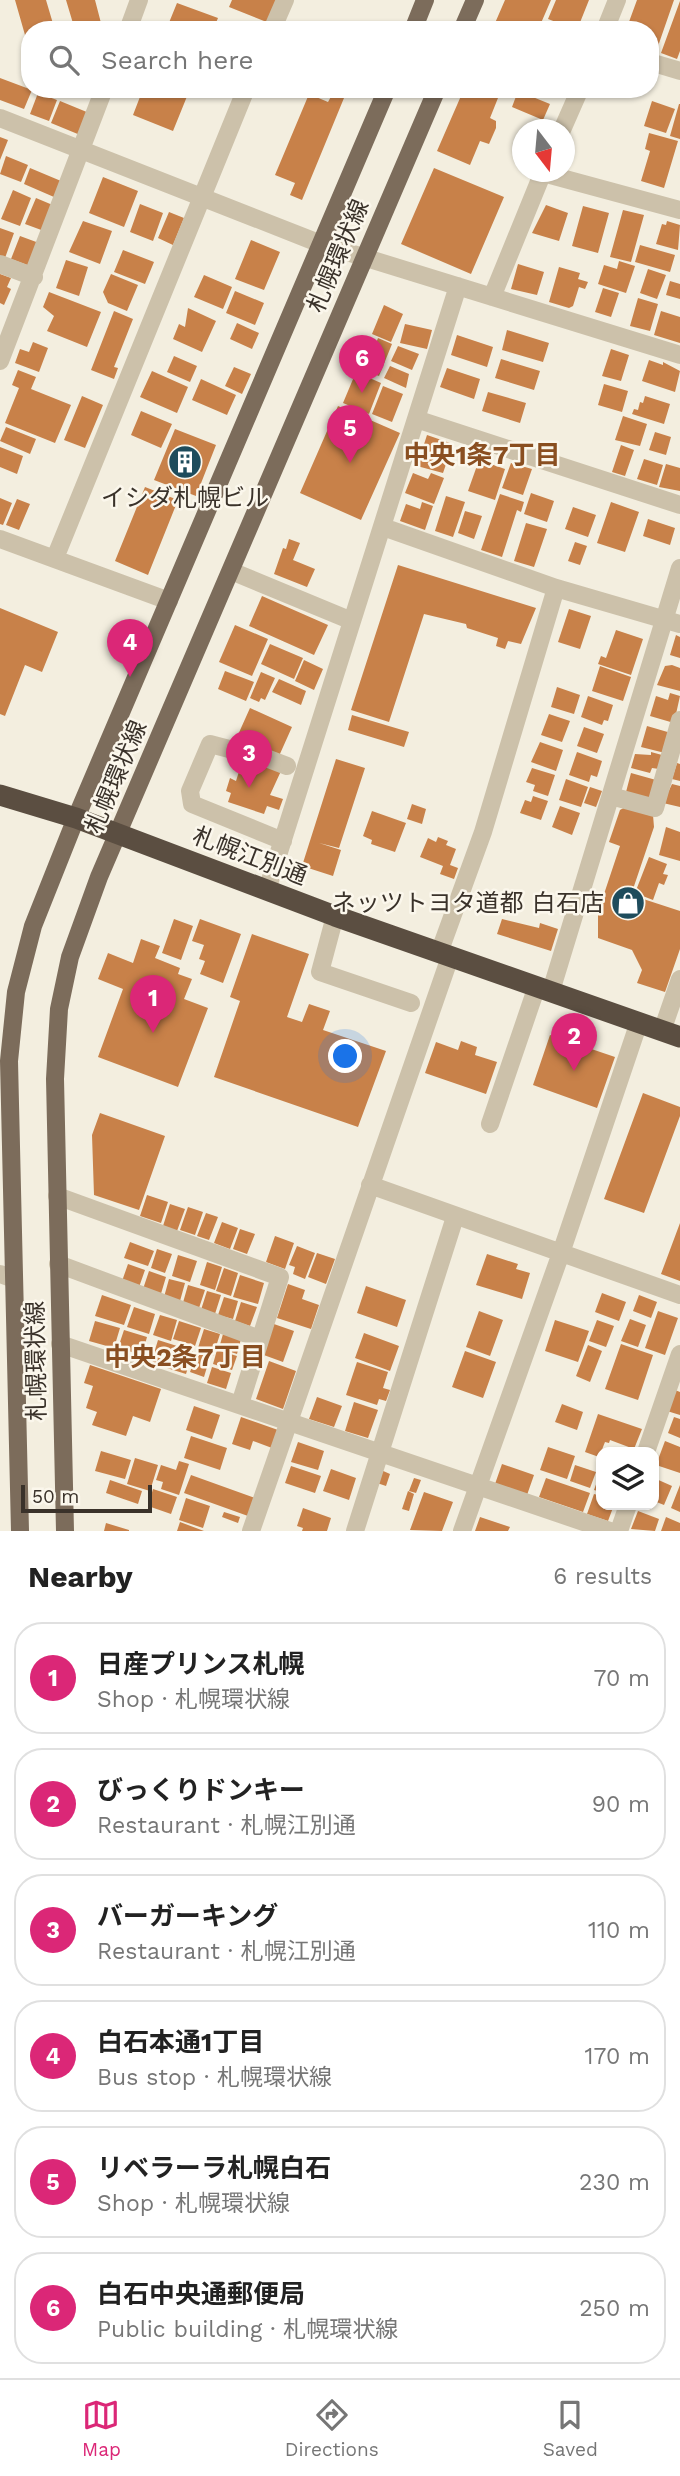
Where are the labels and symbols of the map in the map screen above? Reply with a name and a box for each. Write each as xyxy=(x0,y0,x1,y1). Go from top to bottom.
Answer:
north arrow xyxy=(512,119,575,182)
street label: 札幌環状線 xyxy=(302,195,374,317)
pin: 6 xyxy=(339,335,385,393)
pin: 5 xyxy=(327,405,373,463)
district label: 中央1条7丁目 xyxy=(403,440,561,470)
building icon: イシダ札幌ビル xyxy=(166,443,204,481)
place label: イシダ札幌ビル xyxy=(101,484,269,512)
pin: 4 xyxy=(107,619,153,677)
street label: 札幌環状線 xyxy=(80,716,152,838)
pin: 3 xyxy=(226,730,272,788)
street label: 札幌江別通 xyxy=(189,821,311,891)
shop icon: ネッツトヨタ道都 白石店 xyxy=(609,884,647,922)
place label: ネッツトヨタ道都 白石店 xyxy=(332,889,604,917)
pin: 1 xyxy=(130,975,176,1033)
pin: 2 xyxy=(551,1013,597,1071)
your location xyxy=(328,1039,362,1073)
street label: 札幌環状線 xyxy=(21,1301,51,1421)
district label: 中央2条7丁目 xyxy=(104,1342,266,1372)
scale bar xyxy=(21,1482,152,1514)

